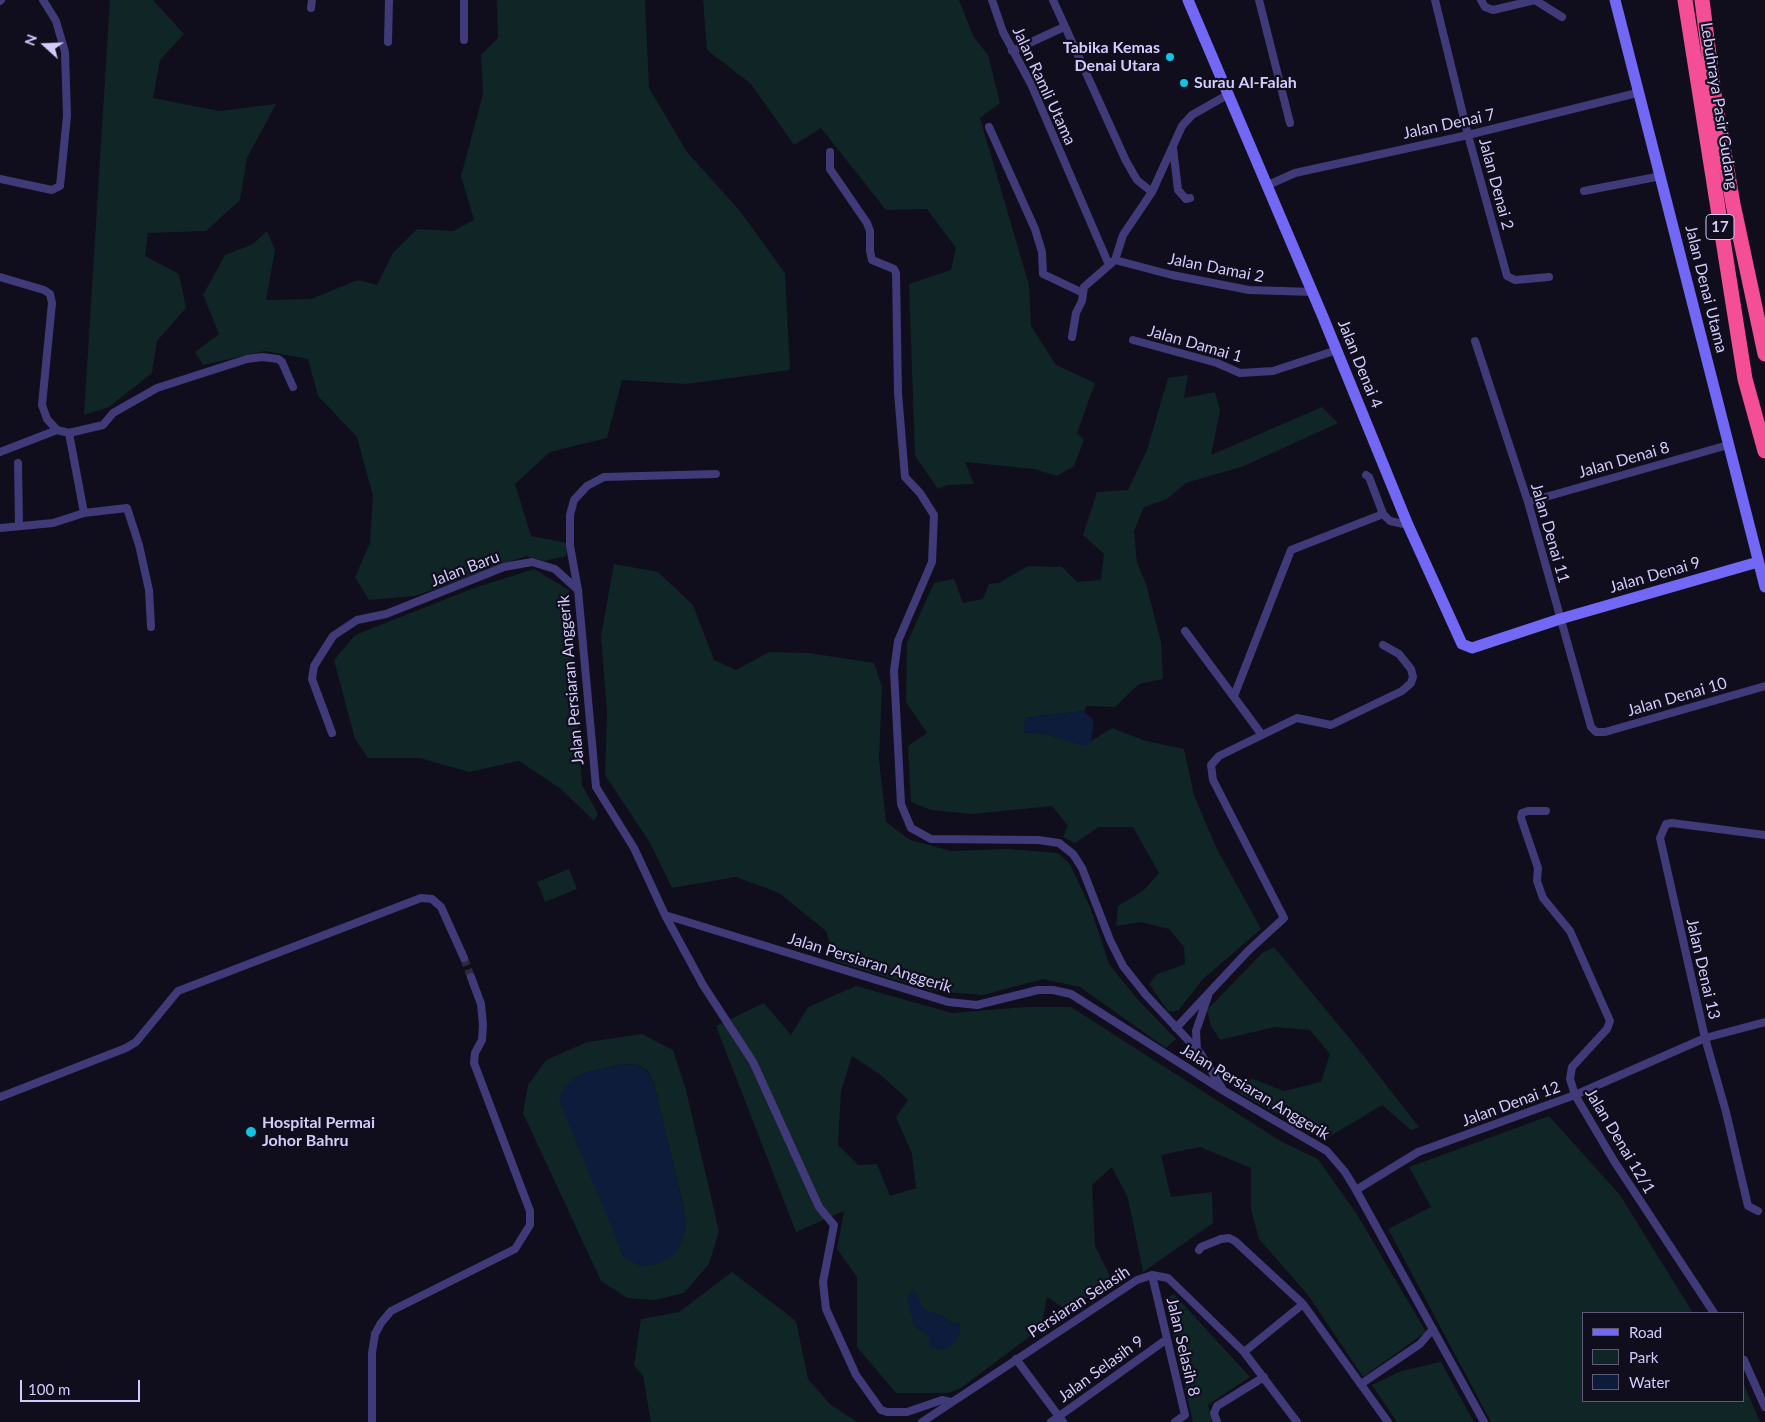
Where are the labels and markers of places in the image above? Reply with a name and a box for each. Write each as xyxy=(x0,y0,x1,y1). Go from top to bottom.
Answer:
place label: Tabika Kemas Denai Utara xyxy=(1063,38,1160,76)
marker: Tabika Kemas Denai Utara xyxy=(1164,51,1176,63)
place label: Surau Al-Falah xyxy=(1194,73,1297,93)
marker: Surau Al-Falah xyxy=(1178,77,1190,89)
place label: Hospital Permai Johor Bahru xyxy=(262,1113,375,1151)
marker: Hospital Permai Johor Bahru xyxy=(244,1125,258,1139)

